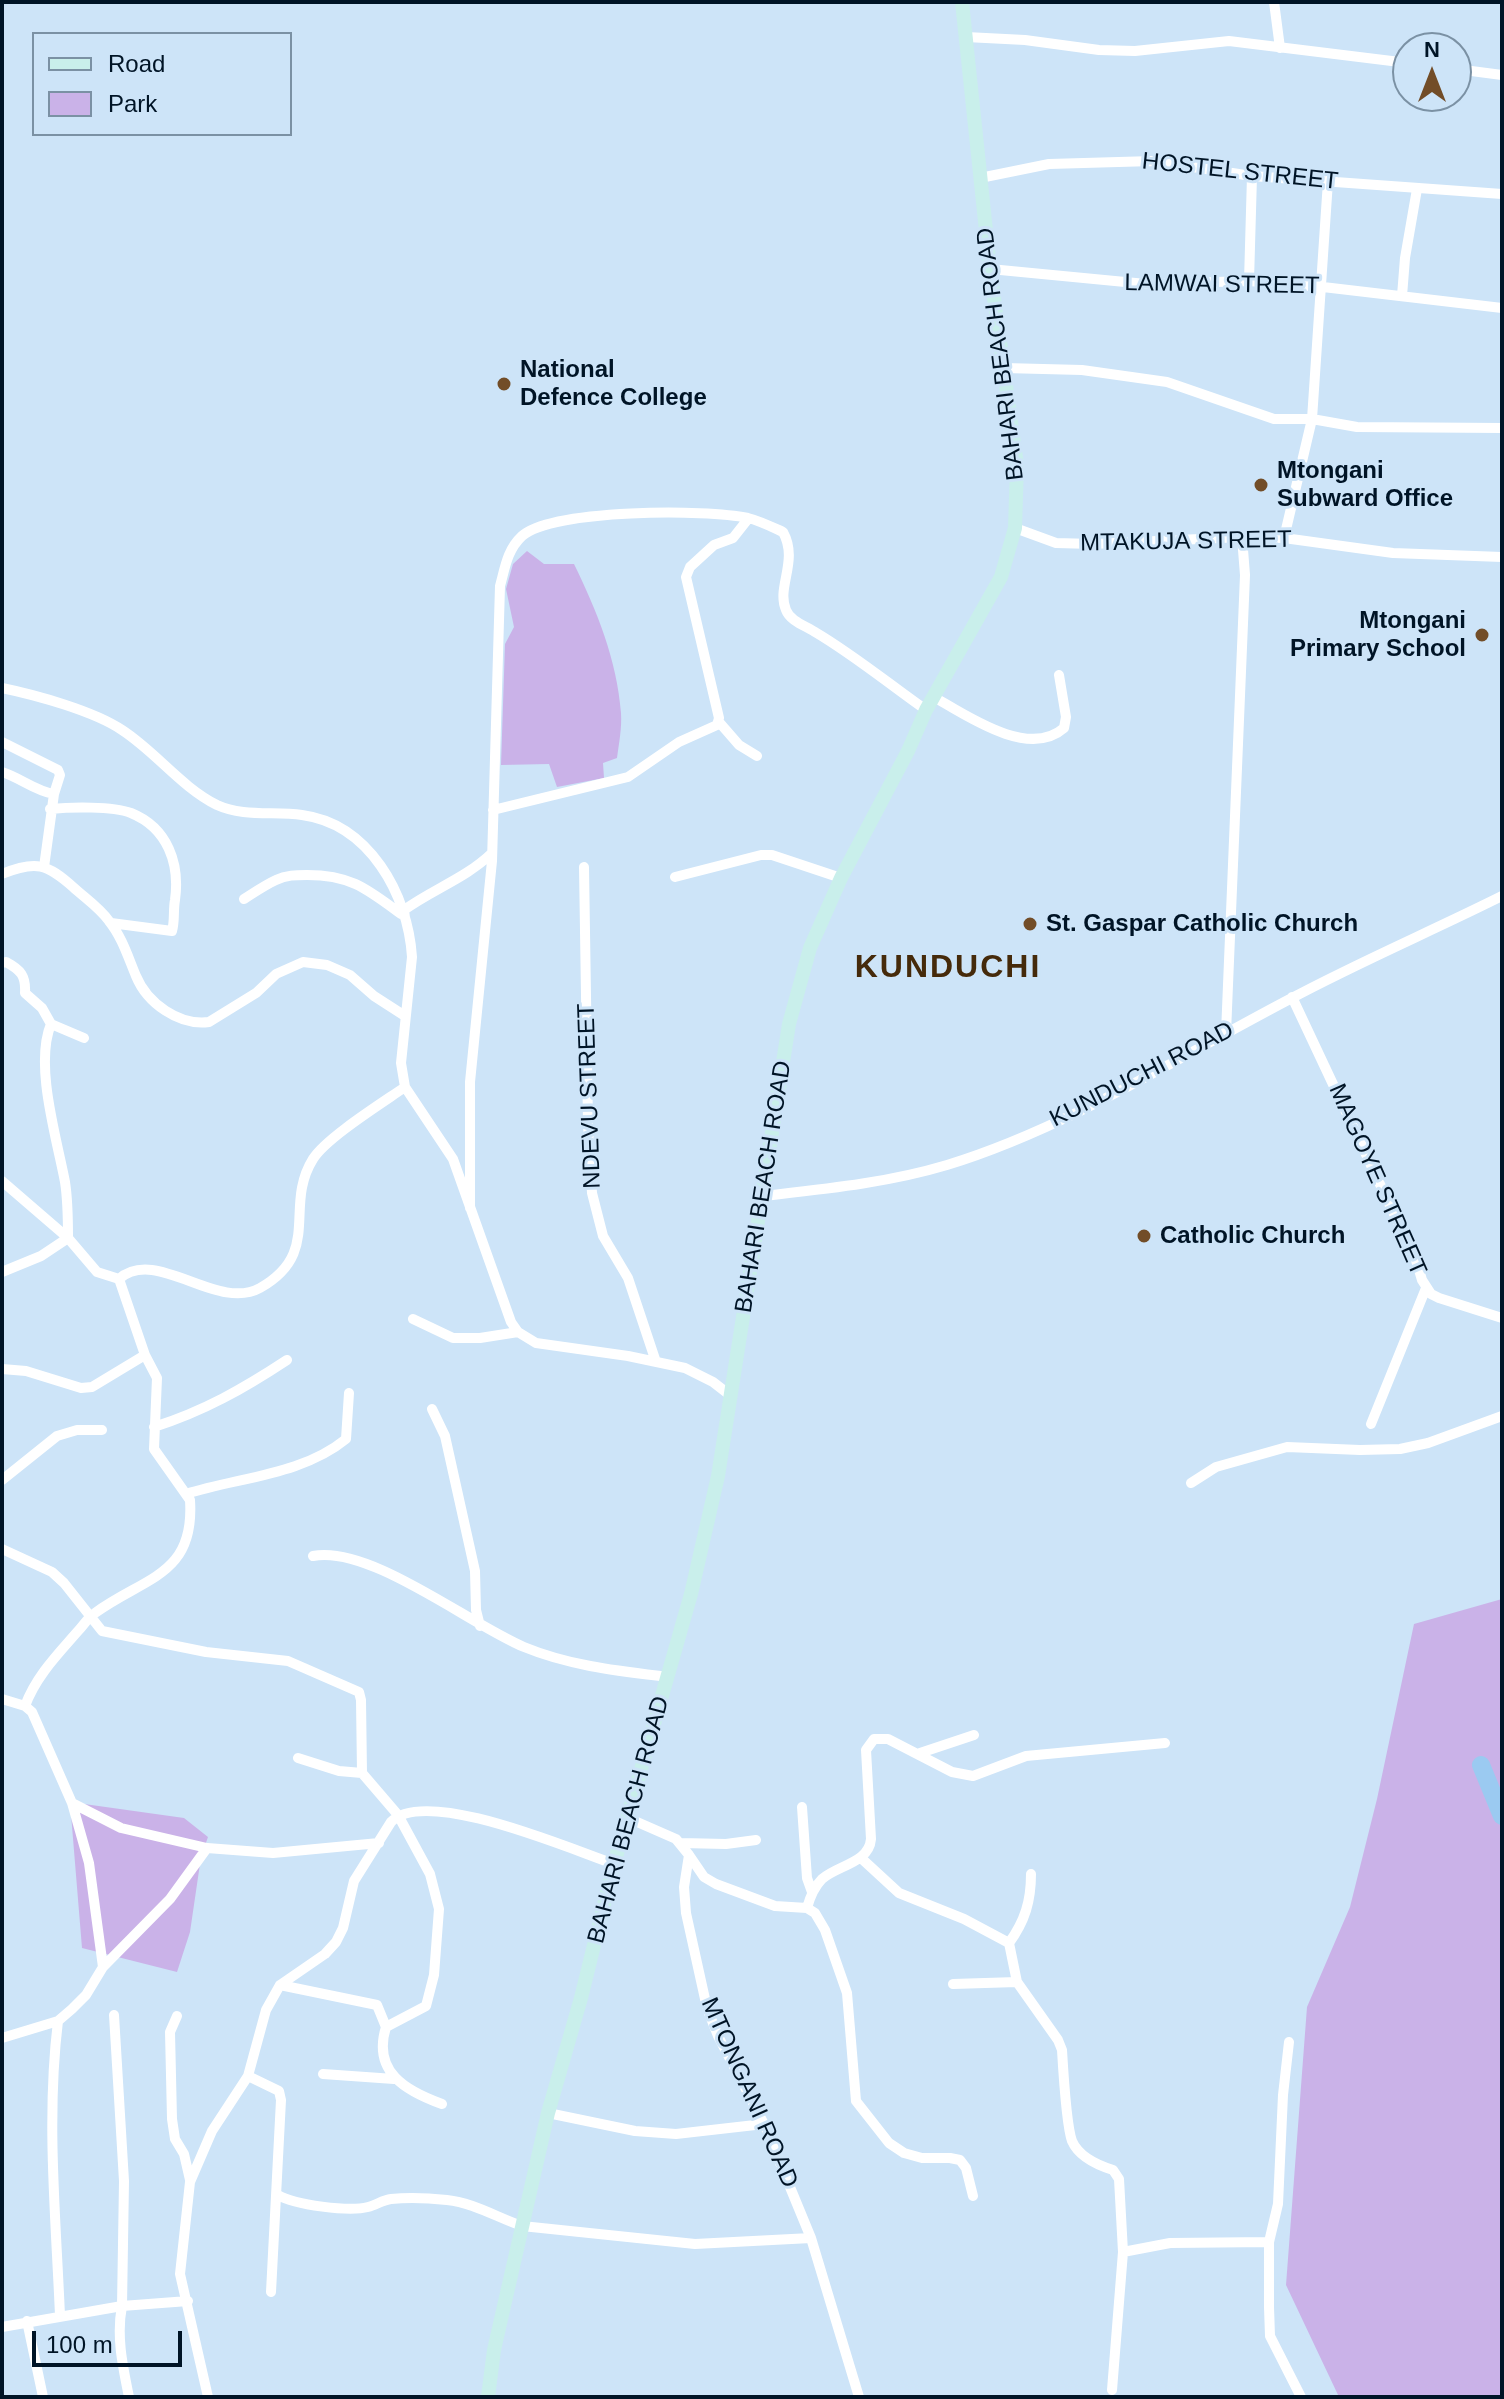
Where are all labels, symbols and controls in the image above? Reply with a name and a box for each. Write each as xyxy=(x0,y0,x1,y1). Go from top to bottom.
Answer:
legend xyxy=(32,32,292,136)
north arrow xyxy=(1392,32,1472,112)
text: N xyxy=(1424,37,1440,62)
text: Road xyxy=(108,50,165,77)
text: Park xyxy=(108,90,157,117)
street label: HOSTEL STREET xyxy=(1140,147,1340,197)
street label: BAHARI BEACH ROAD xyxy=(971,226,1031,482)
street label: LAMWAI STREET xyxy=(1124,269,1320,301)
place label: National Defence College xyxy=(520,356,707,412)
marker: National Defence College xyxy=(495,375,513,393)
place label: Mtongani Subward Office xyxy=(1277,457,1453,513)
marker: Mtongani Subward Office xyxy=(1252,476,1270,494)
street label: MTAKUJA STREET xyxy=(1080,526,1292,558)
place label: Mtongani Primary School xyxy=(1290,607,1466,663)
marker: Mtongani Primary School xyxy=(1473,626,1491,644)
place label: St. Gaspar Catholic Church xyxy=(1046,910,1358,938)
marker: St. Gaspar Catholic Church xyxy=(1021,915,1039,933)
district label: KUNDUCHI xyxy=(855,949,1041,987)
street label: NDEVU STREET xyxy=(572,1003,608,1189)
street label: KUNDUCHI ROAD xyxy=(1045,1016,1239,1134)
street label: BAHARI BEACH ROAD xyxy=(730,1059,798,1315)
street label: MAGOYE STREET xyxy=(1322,1080,1432,1280)
place label: Catholic Church xyxy=(1160,1222,1345,1250)
marker: Catholic Church xyxy=(1135,1227,1153,1245)
street label: BAHARI BEACH ROAD xyxy=(582,1693,676,1947)
street label: MTONGANI ROAD xyxy=(694,1994,804,2192)
scale bar xyxy=(36,2315,186,2365)
text: 100 m xyxy=(46,2331,113,2358)

